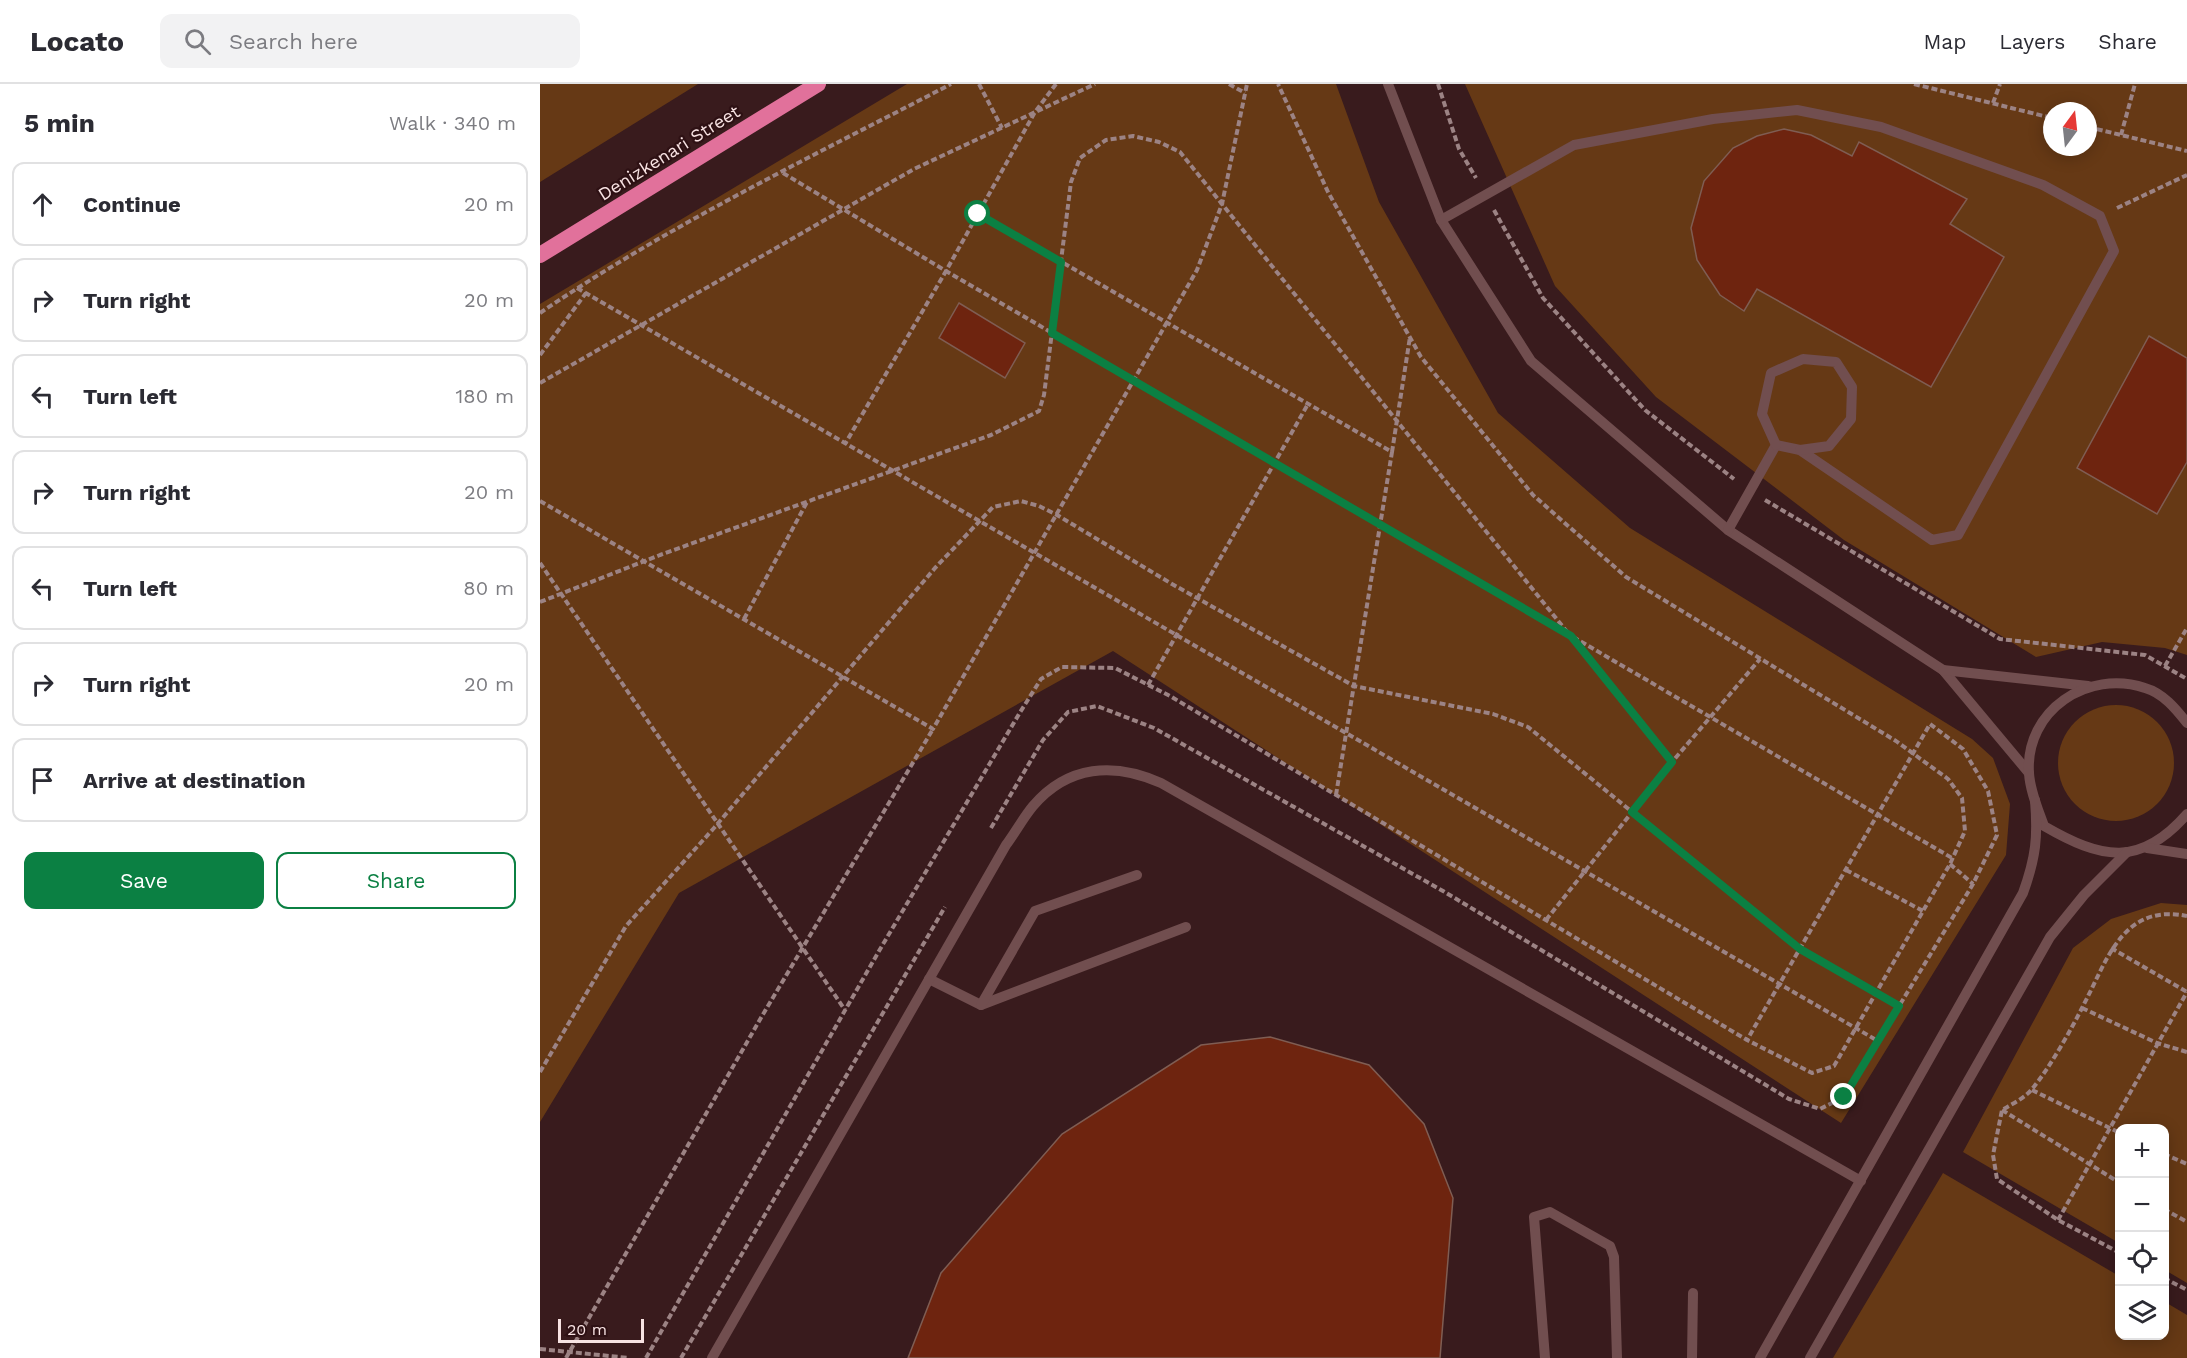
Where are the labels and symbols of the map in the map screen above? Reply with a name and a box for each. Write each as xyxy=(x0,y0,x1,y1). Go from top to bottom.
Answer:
street label: Denizkenari Street xyxy=(594,100,744,205)
north arrow xyxy=(2043,102,2097,156)
route start xyxy=(964,200,990,226)
route end xyxy=(1830,1083,1856,1109)
scale bar xyxy=(558,1316,644,1344)

